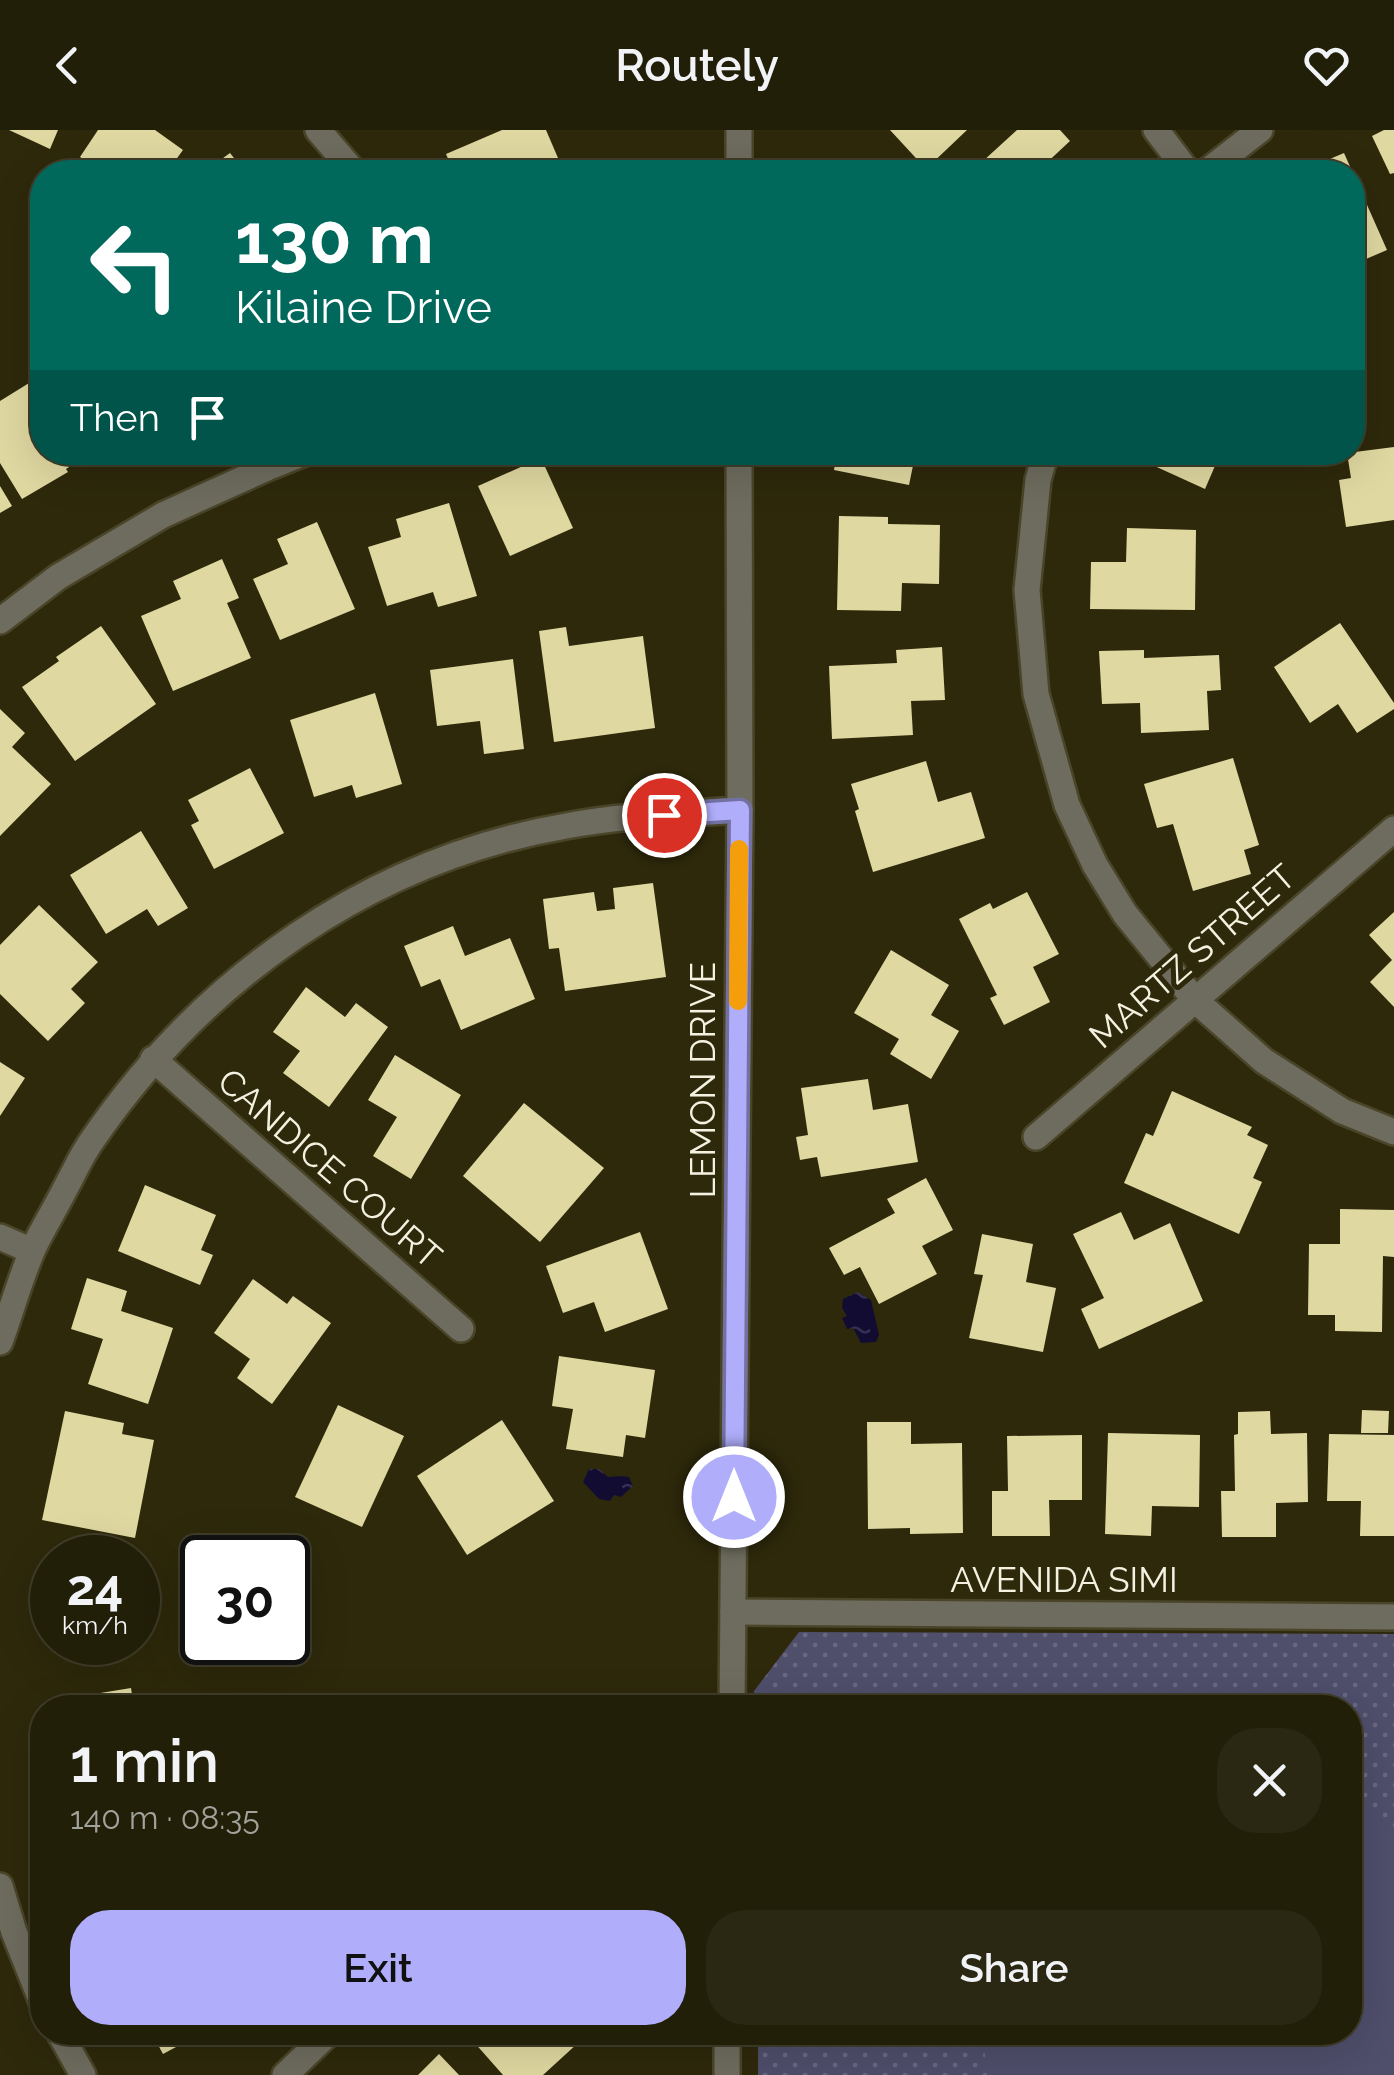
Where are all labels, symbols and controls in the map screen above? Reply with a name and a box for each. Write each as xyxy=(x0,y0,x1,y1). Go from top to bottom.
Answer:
icon: back xyxy=(40,38,95,93)
icon: heart xyxy=(1299,38,1354,93)
text: Routely xyxy=(615,39,779,92)
text: 130 m xyxy=(235,197,434,279)
icon: left xyxy=(70,200,200,330)
text: Kilaine Drive xyxy=(235,281,492,334)
icon: arrive xyxy=(180,390,235,445)
text: Then xyxy=(70,395,160,440)
pin xyxy=(622,773,707,858)
icon: arrive xyxy=(637,788,692,843)
street label: MARTZ STREET xyxy=(1081,856,1303,1056)
street label: LEMON DRIVE xyxy=(682,962,723,1198)
street label: CANDICE COURT xyxy=(210,1060,450,1276)
position arrow xyxy=(682,1445,786,1549)
speed limit sign: 30 xyxy=(180,1535,310,1665)
text: 24 xyxy=(67,1558,123,1617)
street label: AVENIDA SIMI xyxy=(950,1559,1178,1600)
text: km/h xyxy=(62,1610,128,1640)
text: 1 min xyxy=(70,1726,219,1796)
button: close xyxy=(1217,1728,1322,1833)
text: 140 m · 08:35 xyxy=(70,1799,260,1836)
button: Exit xyxy=(70,1910,686,2025)
button: Share xyxy=(706,1910,1322,2025)

